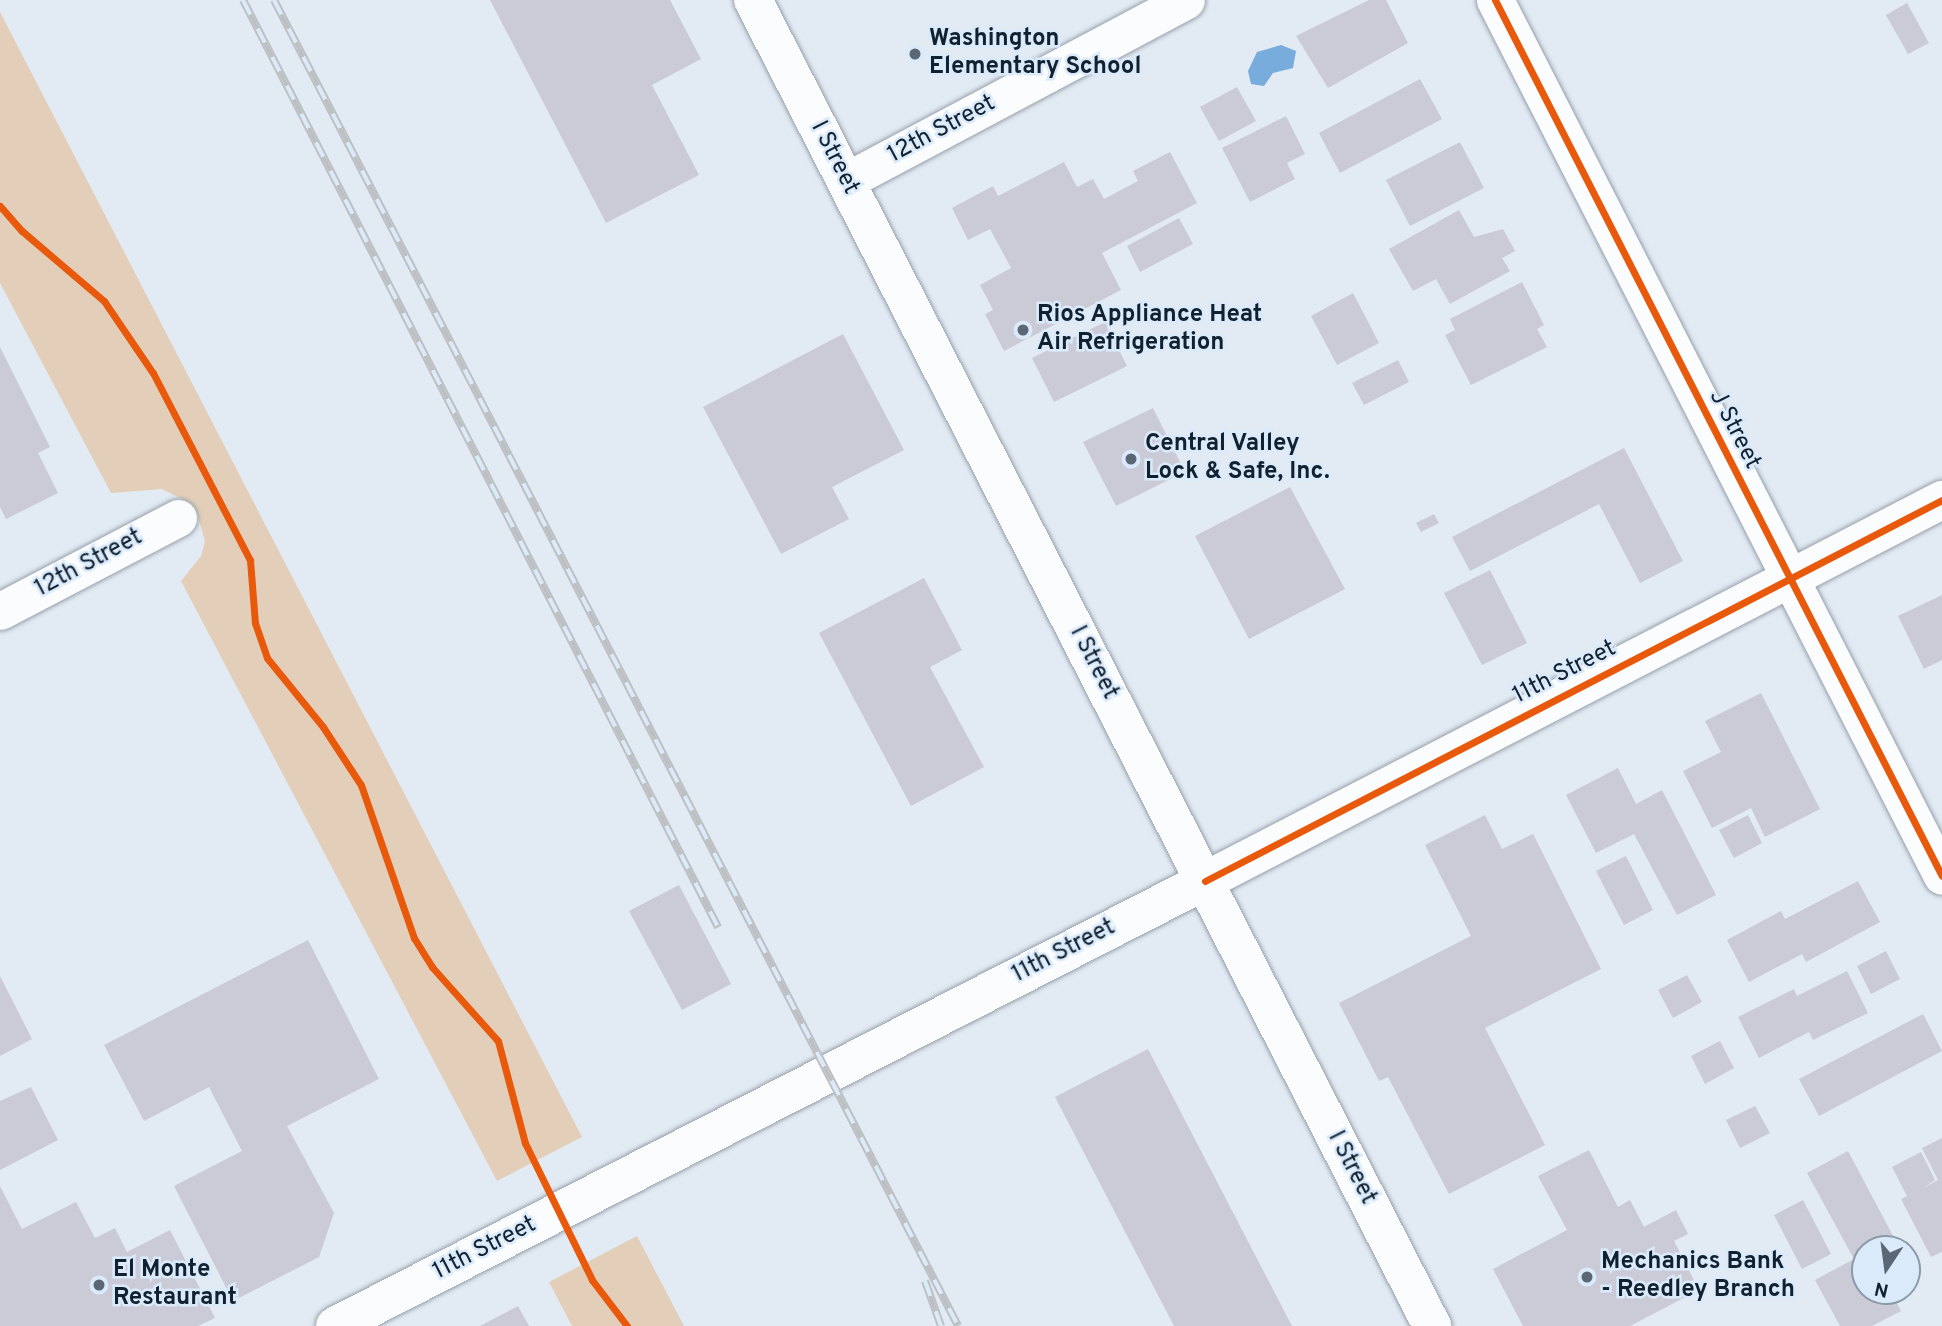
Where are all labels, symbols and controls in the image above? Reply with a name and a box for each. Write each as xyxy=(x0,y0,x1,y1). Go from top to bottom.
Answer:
place label: Washington Elementary School xyxy=(929,26,1141,82)
marker: Washington Elementary School xyxy=(907,46,923,62)
street label: 12th Street xyxy=(883,90,1001,170)
street label: I Street xyxy=(803,116,865,200)
place label: Rios Appliance Heat Air Refrigeration xyxy=(1037,302,1263,358)
marker: Rios Appliance Heat Air Refrigeration xyxy=(1015,322,1031,338)
street label: J Street xyxy=(1702,386,1766,474)
place label: Central Valley Lock & Safe, Inc. xyxy=(1145,431,1330,487)
marker: Central Valley Lock & Safe, Inc. xyxy=(1123,451,1139,467)
street label: 12th Street xyxy=(30,524,148,604)
street label: I Street xyxy=(1062,621,1124,705)
street label: 11th Street xyxy=(1509,635,1621,711)
street label: 11th Street xyxy=(1008,914,1120,990)
street label: I Street xyxy=(1320,1126,1382,1210)
street label: 11th Street xyxy=(429,1211,541,1287)
north arrow xyxy=(1851,1235,1921,1305)
place label: Mechanics Bank - Reedley Branch xyxy=(1601,1249,1795,1305)
place label: El Monte Restaurant xyxy=(113,1257,237,1313)
marker: Mechanics Bank - Reedley Branch xyxy=(1579,1269,1595,1285)
text: N xyxy=(1872,1275,1891,1302)
marker: El Monte Restaurant xyxy=(91,1277,107,1293)

